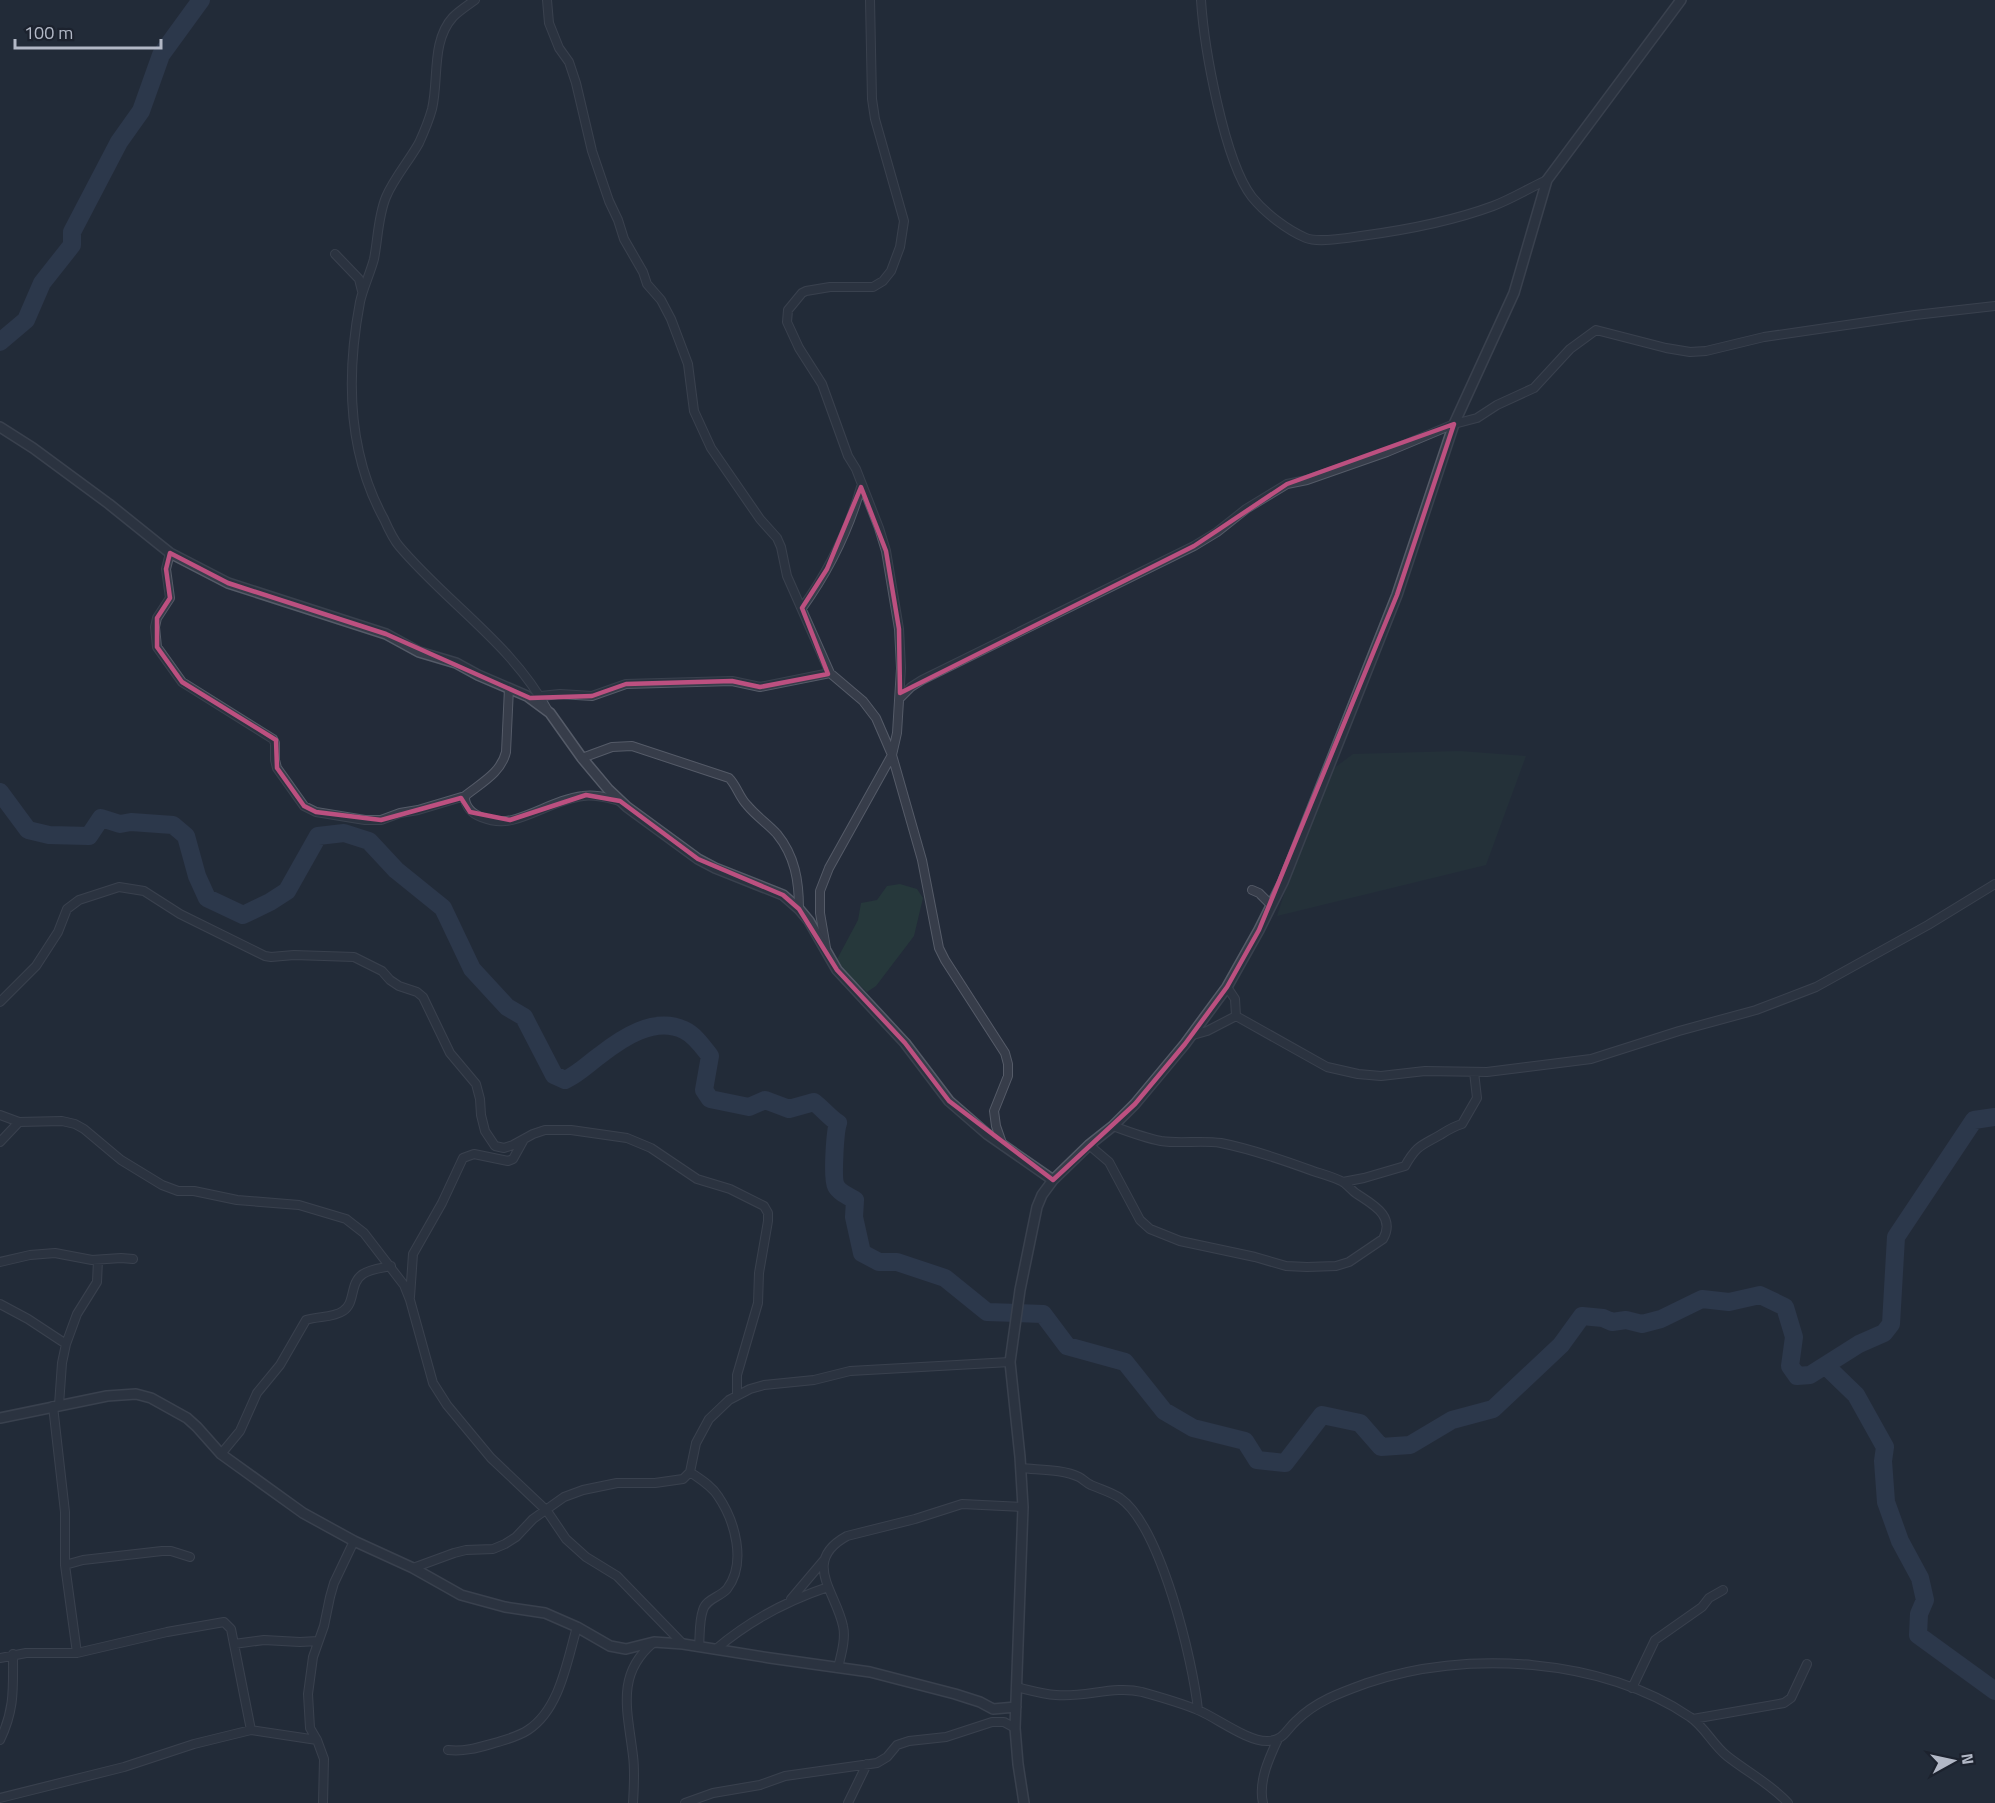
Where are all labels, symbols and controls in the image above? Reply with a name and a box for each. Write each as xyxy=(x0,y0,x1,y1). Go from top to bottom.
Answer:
scale bar xyxy=(15,12,160,50)
text: 100 m xyxy=(24,19,73,46)
north arrow xyxy=(1923,1731,1983,1791)
text: N xyxy=(1955,1752,1981,1766)

